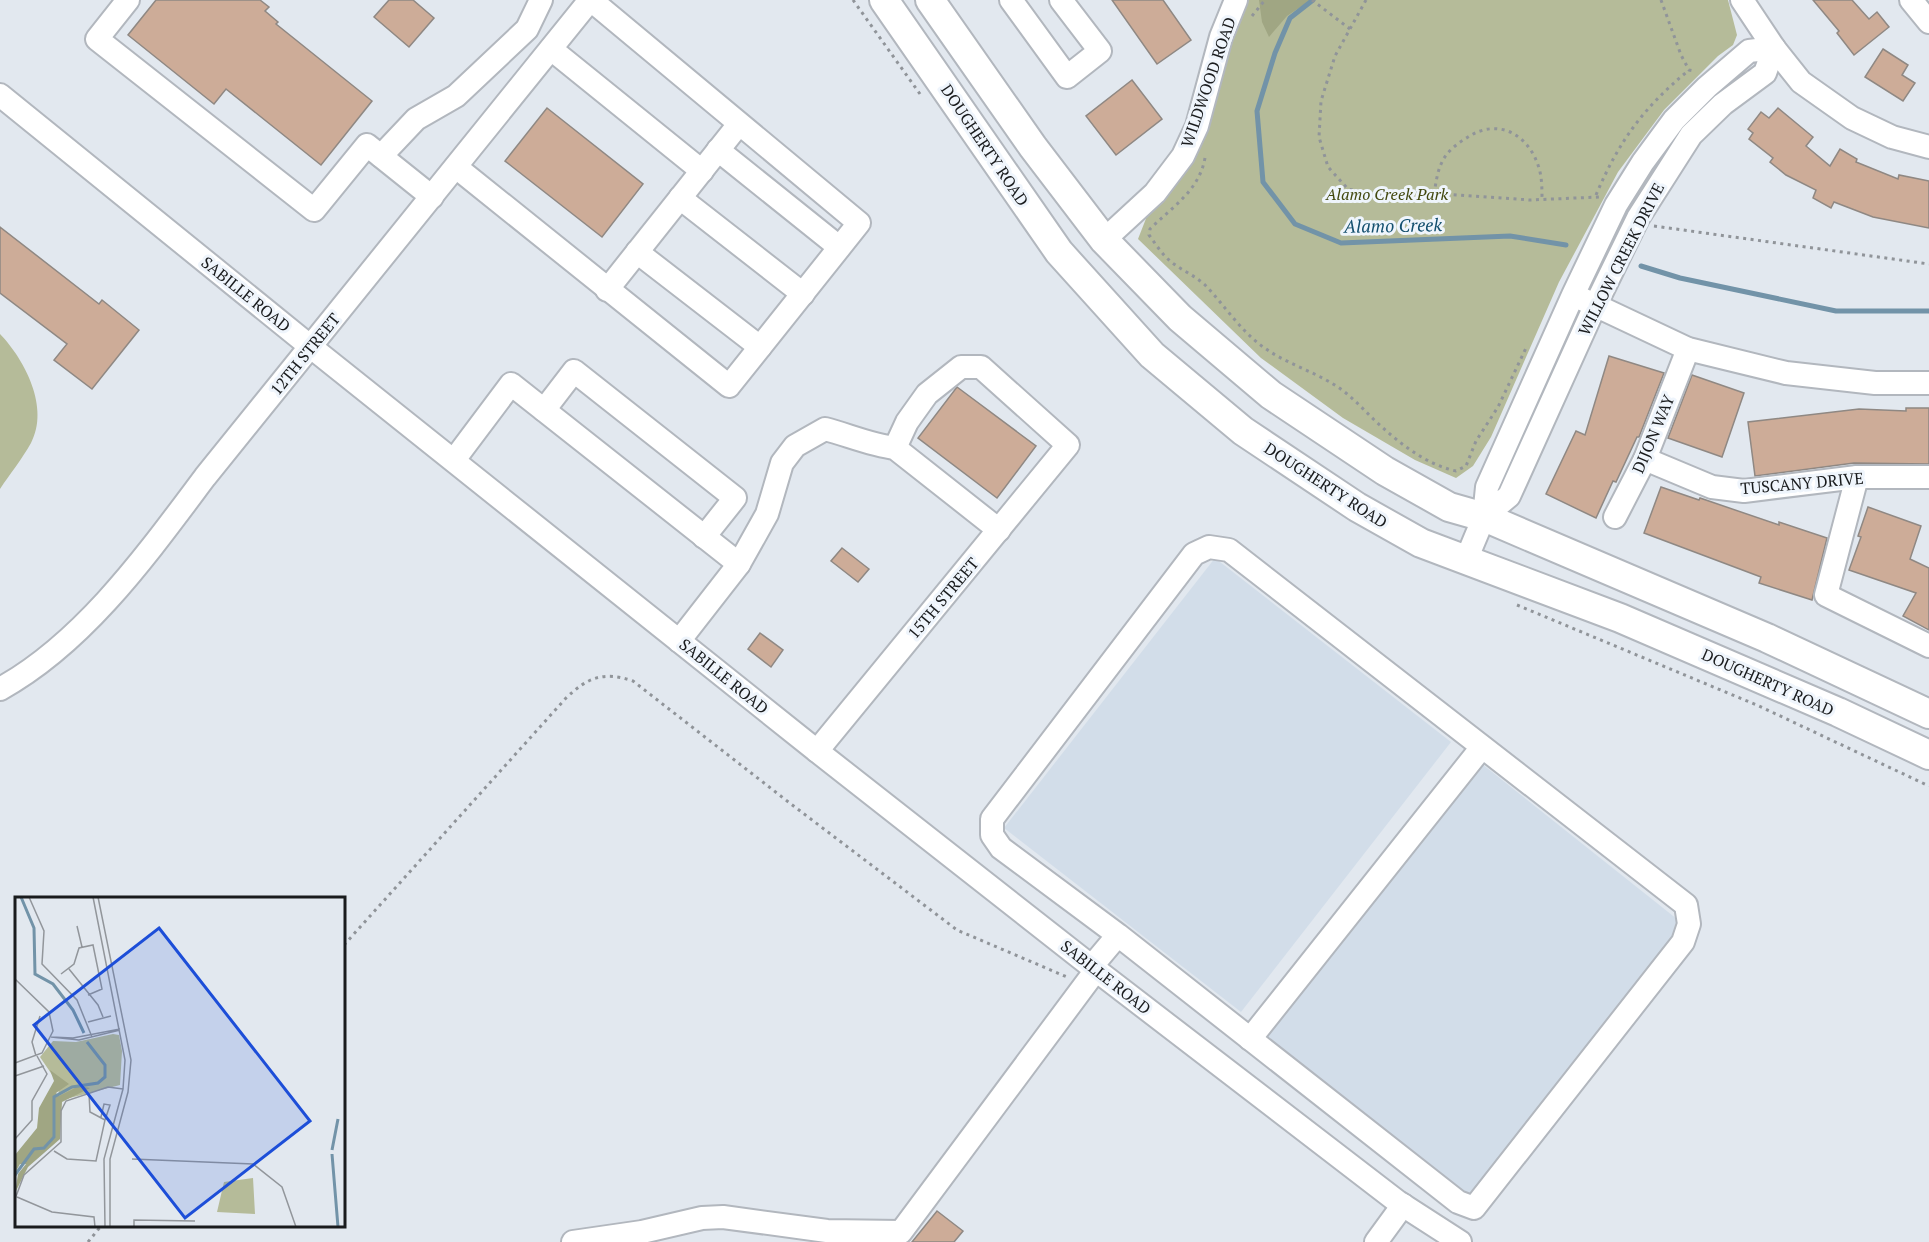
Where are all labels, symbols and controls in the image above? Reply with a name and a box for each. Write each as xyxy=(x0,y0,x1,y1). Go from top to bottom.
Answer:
street label: WILDWOOD ROAD xyxy=(1175,14,1241,150)
street label: DOUGHERTY ROAD xyxy=(936,80,1034,210)
street label: WILLOW CREEK DRIVE xyxy=(1573,179,1669,339)
park label: Alamo Creek Park xyxy=(1325,183,1449,205)
water label: Alamo Creek xyxy=(1343,212,1443,238)
street label: SABILLE ROAD xyxy=(197,251,295,337)
street label: 12TH STREET xyxy=(265,308,345,400)
street label: DIJON WAY xyxy=(1627,391,1680,477)
street label: DOUGHERTY ROAD xyxy=(1260,437,1392,533)
street label: TUSCANY DRIVE xyxy=(1740,467,1864,499)
street label: 15TH STREET xyxy=(903,553,984,643)
street label: SABILLE ROAD xyxy=(675,633,773,719)
street label: DOUGHERTY ROAD xyxy=(1699,643,1837,721)
inset map xyxy=(15,897,345,1227)
street label: SABILLE ROAD xyxy=(1056,935,1156,1019)

